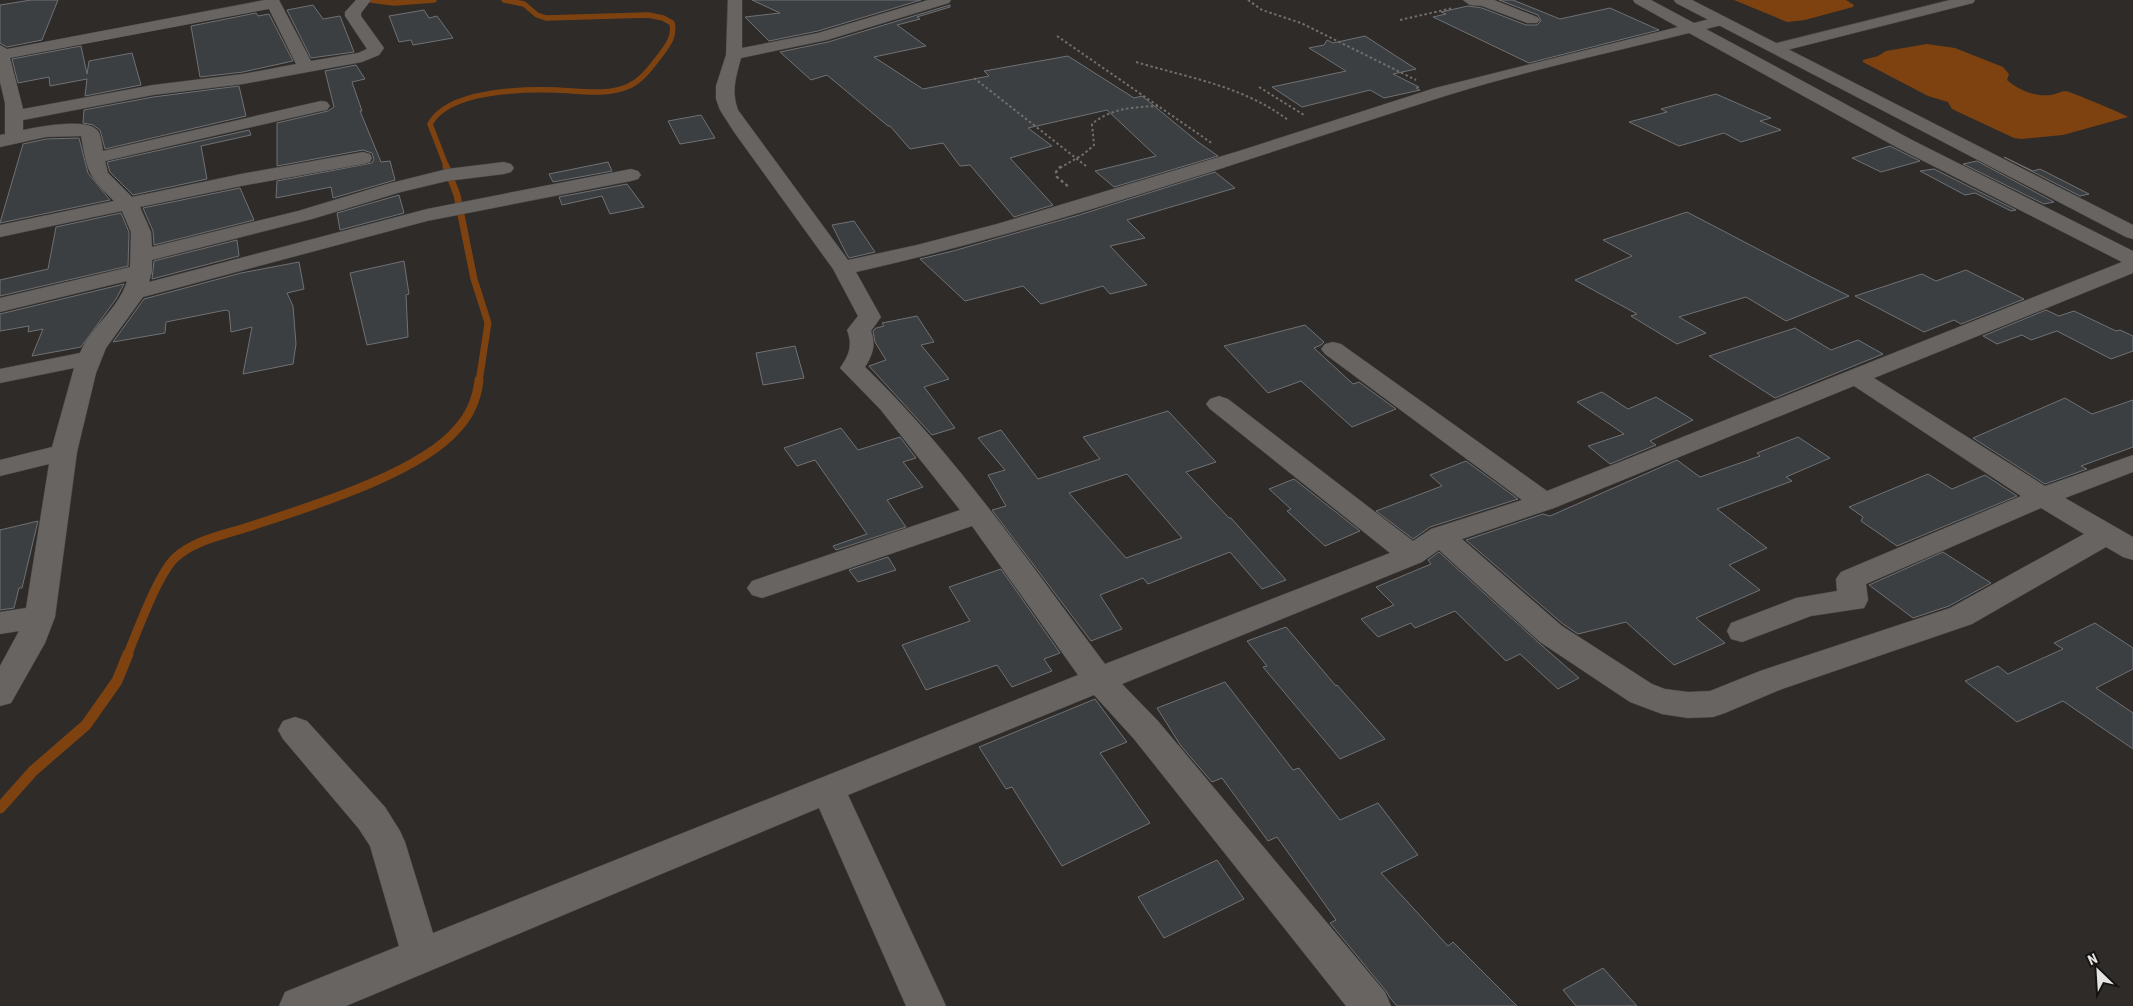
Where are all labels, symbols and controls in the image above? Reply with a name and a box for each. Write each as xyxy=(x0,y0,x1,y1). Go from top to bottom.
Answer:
north arrow xyxy=(2073,946,2123,996)
text: N xyxy=(2085,950,2100,968)

